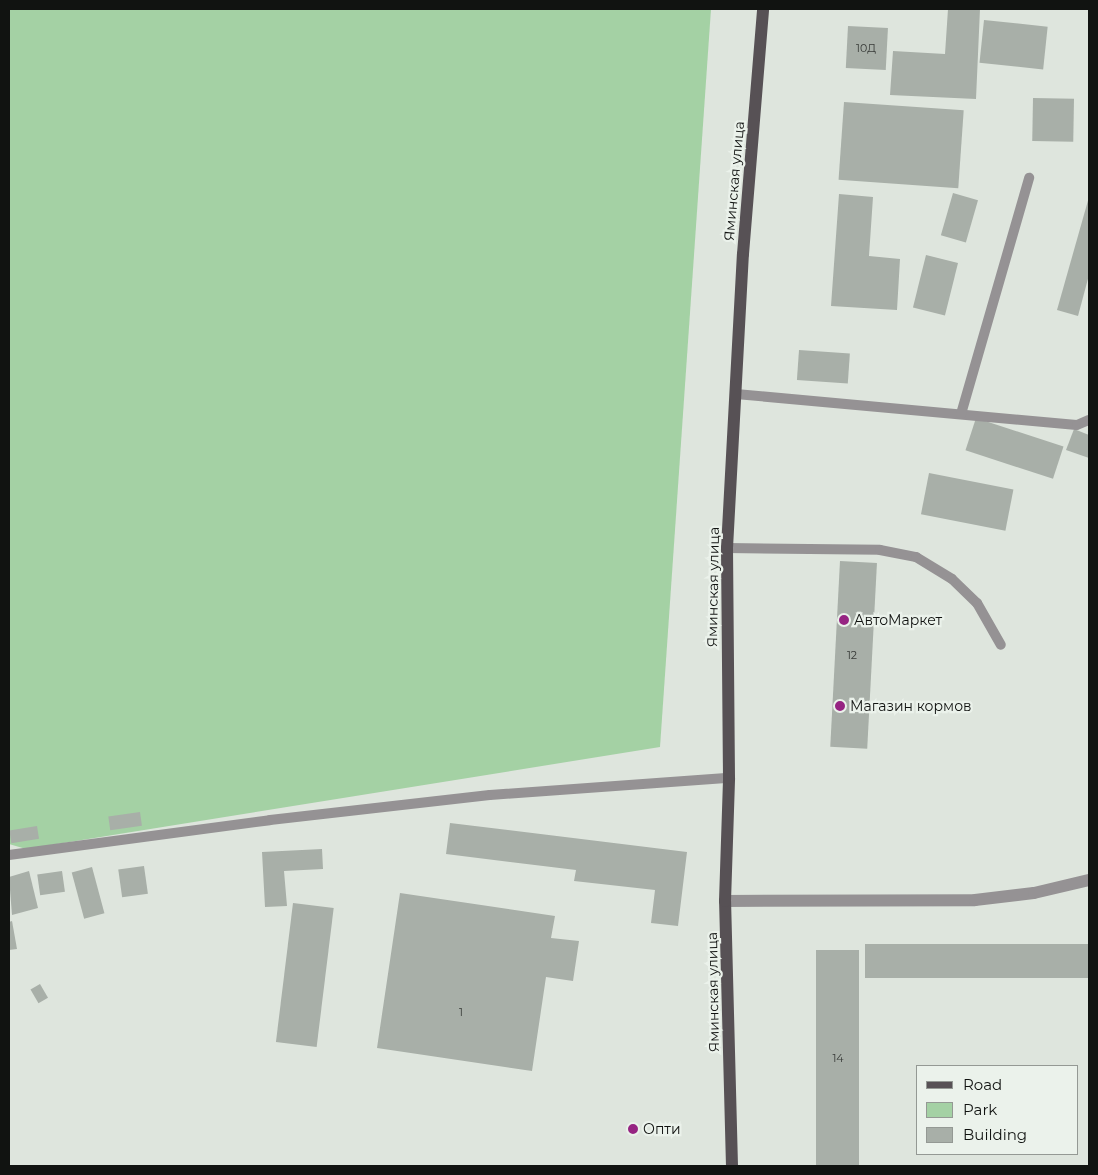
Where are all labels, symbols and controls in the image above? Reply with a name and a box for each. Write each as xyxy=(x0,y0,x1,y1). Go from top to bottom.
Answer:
house number: 10Д xyxy=(856,41,876,55)
street label: Яминская улица xyxy=(720,120,748,242)
street label: Яминская улица xyxy=(704,527,722,647)
place label: АвтоМаркет xyxy=(854,612,942,628)
marker: АвтоМаркет xyxy=(838,614,850,626)
house number: 12 xyxy=(847,648,857,662)
place label: Магазин кормов xyxy=(850,698,972,714)
marker: Магазин кормов xyxy=(834,700,846,712)
street label: Яминская улица xyxy=(704,932,722,1052)
house number: 1 xyxy=(459,1005,463,1019)
house number: 14 xyxy=(832,1051,844,1065)
legend xyxy=(916,1065,1078,1155)
text: Road xyxy=(963,1075,1002,1094)
text: Park xyxy=(963,1100,997,1119)
place label: Опти xyxy=(643,1121,681,1137)
marker: Опти xyxy=(627,1123,639,1135)
text: Building xyxy=(963,1125,1027,1144)

